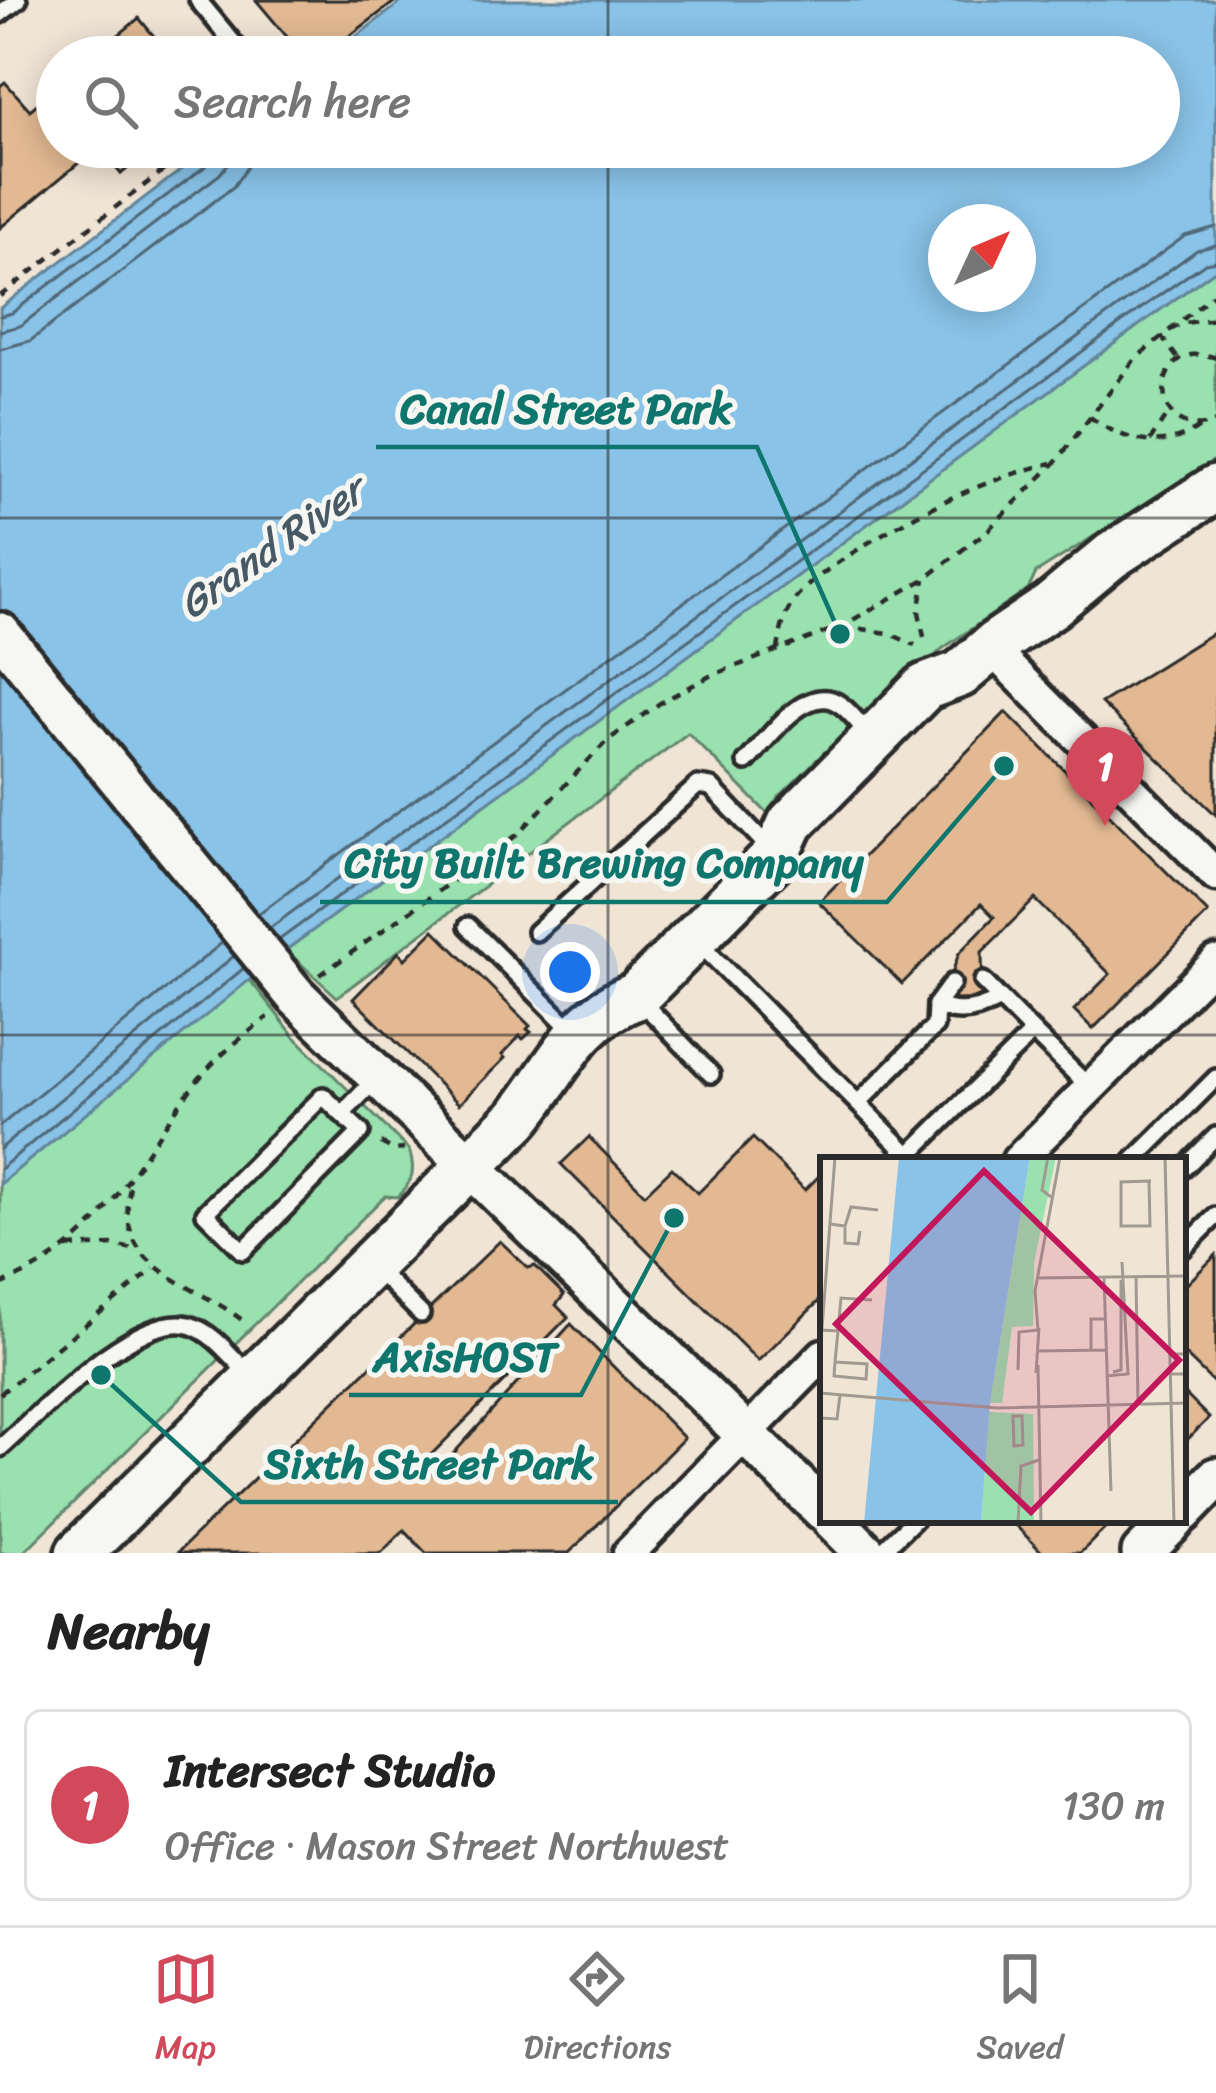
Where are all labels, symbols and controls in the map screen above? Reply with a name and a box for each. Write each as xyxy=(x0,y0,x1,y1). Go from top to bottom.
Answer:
search box xyxy=(36,36,1180,168)
text: Search here xyxy=(174,62,411,142)
icon: search xyxy=(78,69,144,135)
north arrow xyxy=(928,204,1036,312)
callout: Canal Street Park xyxy=(376,369,757,447)
text: Canal Street Park xyxy=(399,372,734,446)
water label: Grand River xyxy=(162,451,386,639)
pin: 1 xyxy=(1066,727,1144,826)
callout: City Built Brewing Company xyxy=(320,824,887,902)
text: City Built Brewing Company xyxy=(344,826,865,900)
your location xyxy=(540,942,600,1002)
inset map xyxy=(820,1157,1186,1523)
callout: AxisHOST xyxy=(349,1317,581,1395)
text: AxisHOST xyxy=(371,1320,560,1394)
callout: Sixth Street Park xyxy=(241,1424,618,1502)
text: Sixth Street Park xyxy=(263,1427,595,1501)
text: Nearby xyxy=(48,1586,209,1676)
text: Intersect Studio xyxy=(165,1731,495,1811)
text: 1 xyxy=(82,1771,98,1840)
text: 130 m xyxy=(1062,1771,1165,1840)
text: Office · Mason Street Northwest xyxy=(165,1811,729,1880)
tab: Map xyxy=(153,1946,219,2076)
tab: Directions xyxy=(524,1946,671,2076)
tab: Saved xyxy=(976,1946,1063,2076)

